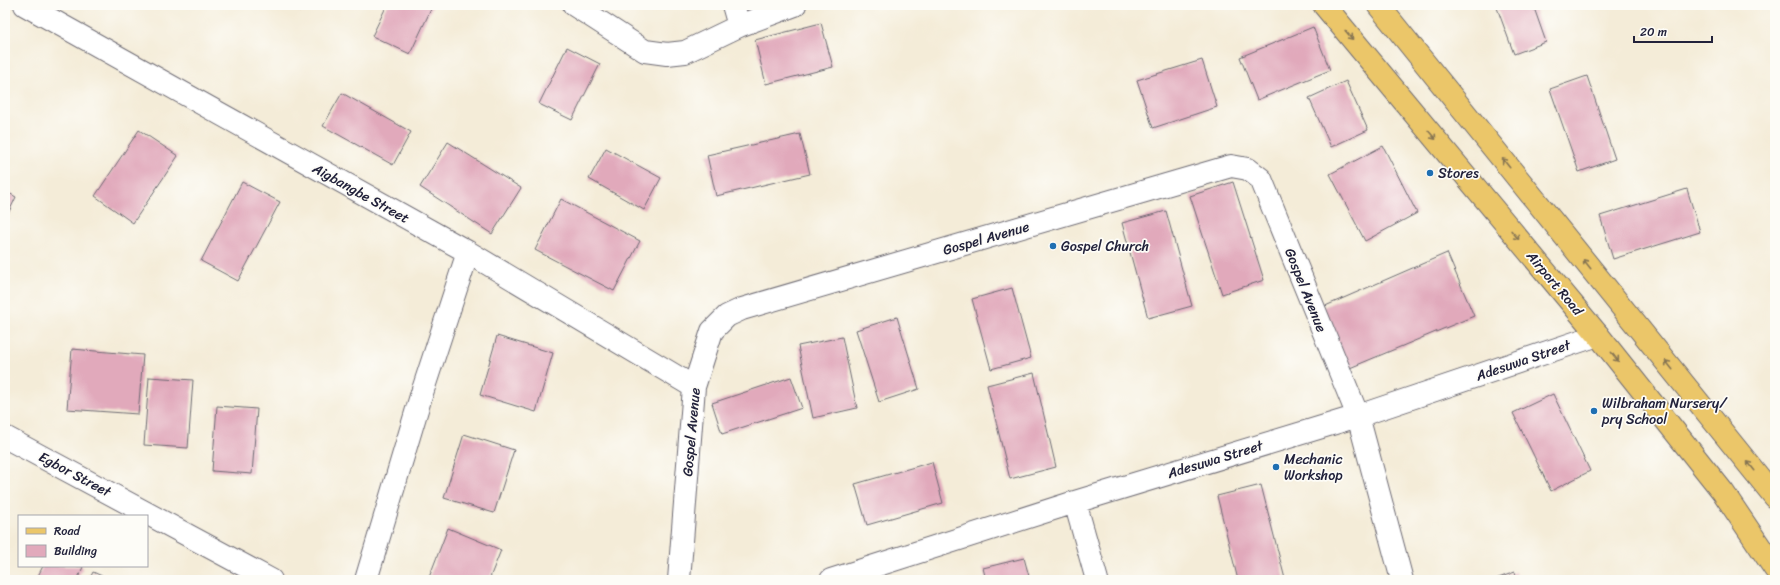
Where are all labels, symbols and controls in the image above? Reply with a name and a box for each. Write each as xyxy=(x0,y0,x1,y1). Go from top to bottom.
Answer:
scale bar xyxy=(1634,18,1712,44)
text: 20 m xyxy=(1640,21,1667,43)
one-way arrow xyxy=(1344,30,1353,40)
one-way arrow xyxy=(1427,130,1436,140)
street label: Aigbangbe Street xyxy=(307,156,414,231)
one-way arrow xyxy=(1501,157,1510,168)
place label: Stores xyxy=(1438,161,1479,186)
marker: Stores xyxy=(1425,168,1435,178)
street label: Gospel Avenue xyxy=(940,214,1032,263)
one-way arrow xyxy=(1510,230,1519,240)
place label: Gospel Church xyxy=(1061,234,1149,259)
marker: Gospel Church xyxy=(1048,241,1058,251)
street label: Gospel Avenue xyxy=(1277,244,1334,336)
street label: Airport Road xyxy=(1519,244,1591,323)
one-way arrow xyxy=(1583,259,1592,269)
street label: Adesuwa Street xyxy=(1471,332,1575,389)
one-way arrow xyxy=(1611,351,1620,362)
one-way arrow xyxy=(1664,360,1673,371)
street label: Gospel Avenue xyxy=(675,387,708,478)
place label: Wilbraham Nursery/ pry School xyxy=(1601,391,1728,432)
marker: Wilbraham Nursery/ pry School xyxy=(1589,406,1599,416)
street label: Adesuwa Street xyxy=(1163,433,1267,486)
street label: Egbor Street xyxy=(34,445,117,505)
place label: Mechanic Workshop xyxy=(1284,447,1343,488)
one-way arrow xyxy=(1746,461,1755,472)
marker: Mechanic Workshop xyxy=(1271,462,1281,472)
legend xyxy=(18,515,148,567)
text: Road xyxy=(54,520,81,542)
text: Building xyxy=(54,540,97,562)

